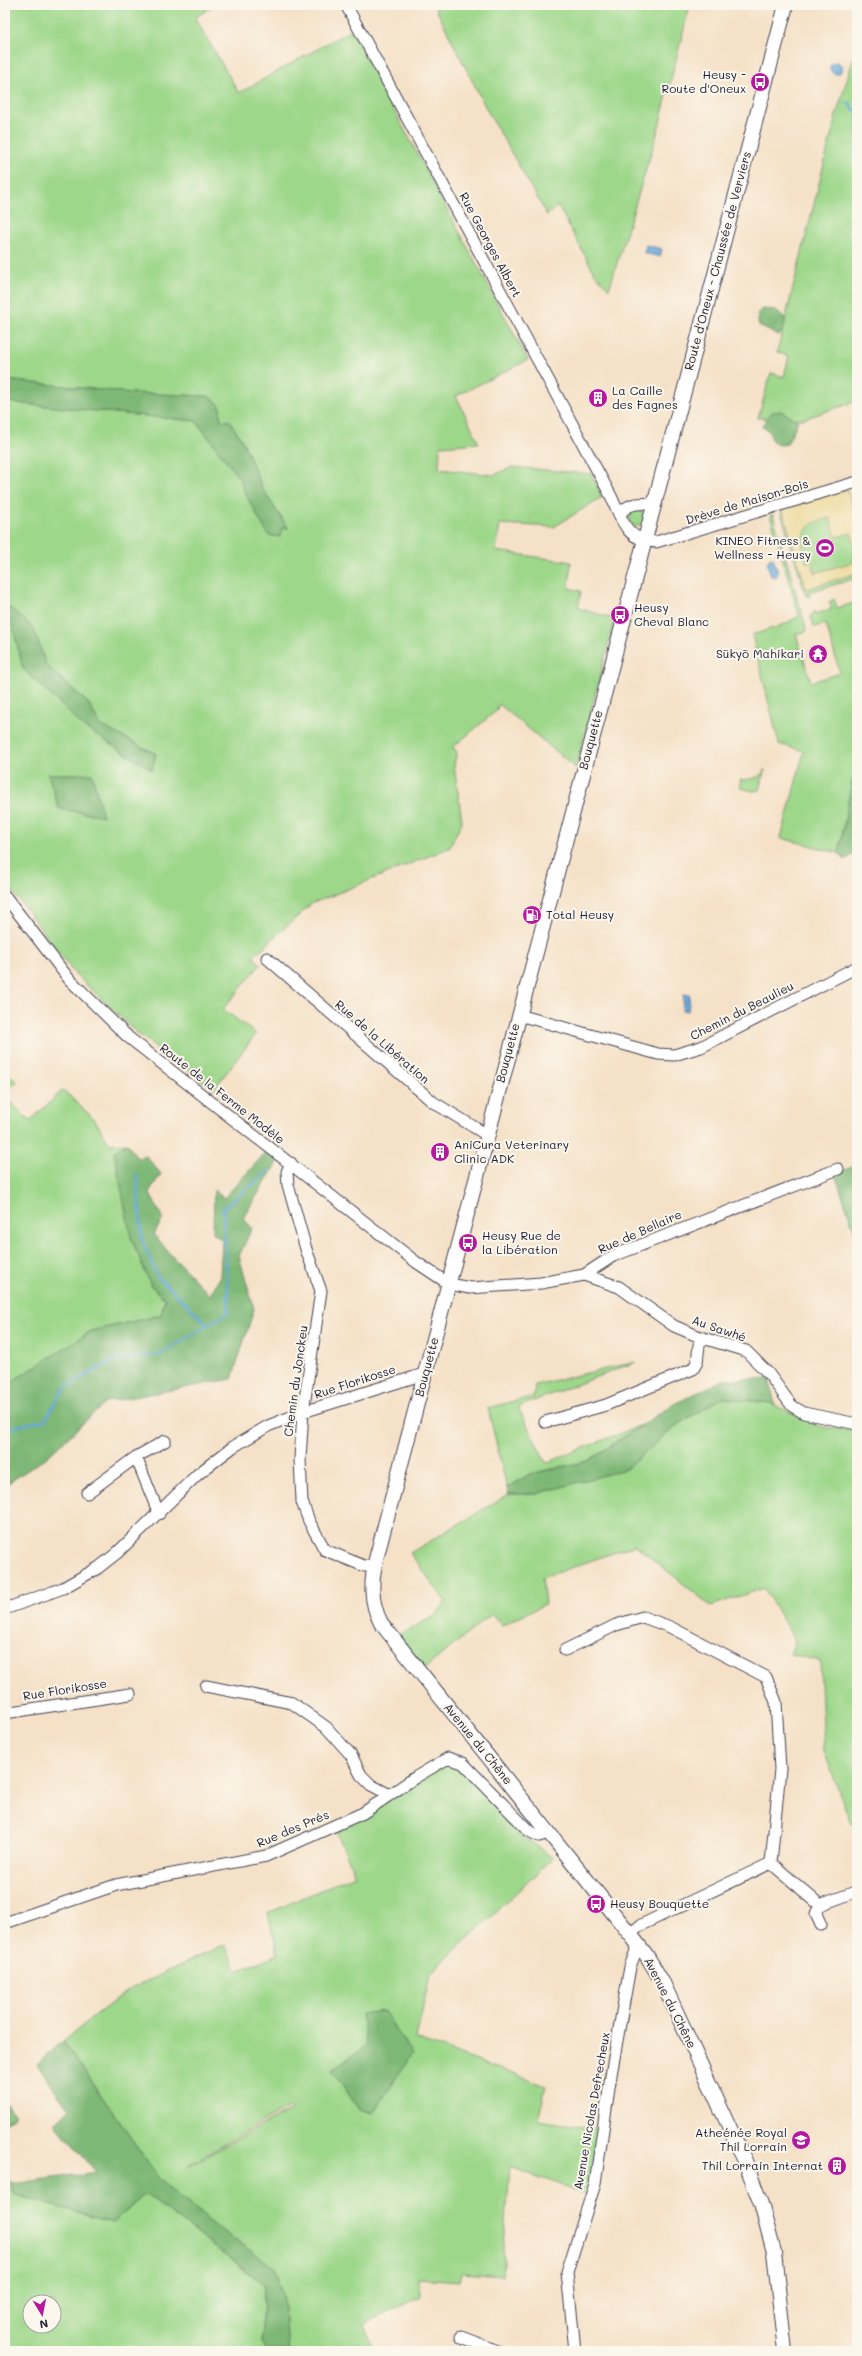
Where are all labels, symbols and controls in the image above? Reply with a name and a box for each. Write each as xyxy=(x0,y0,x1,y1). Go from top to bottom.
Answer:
place label: Heusy - Route d'Oneux xyxy=(662,66,746,96)
bus stop icon: Heusy - Route d'Oneux xyxy=(749,71,771,93)
street label: Route d'Oneux - Chaussée de Verviers xyxy=(680,149,754,372)
street label: Rue Georges Albert xyxy=(456,189,525,300)
place label: La Caille des Fagnes xyxy=(612,382,678,412)
building icon: La Caille des Fagnes xyxy=(587,387,609,409)
street label: Drève de Maison-Bois xyxy=(684,475,810,527)
place label: KINEO Fitness & Wellness - Heusy xyxy=(714,532,811,562)
sports icon: KINEO Fitness & Wellness - Heusy xyxy=(814,537,836,559)
place label: Heusy Cheval Blanc xyxy=(634,599,709,629)
bus stop icon: Heusy Cheval Blanc xyxy=(609,604,631,626)
temple icon: Sūkyō Mahikari xyxy=(807,643,829,665)
place label: Sūkyō Mahikari xyxy=(716,645,804,661)
street label: Bouquette xyxy=(574,708,606,771)
fuel station icon: Total Heusy xyxy=(521,904,543,926)
place label: Total Heusy xyxy=(546,906,614,922)
street label: Chemin du Beaulieu xyxy=(687,977,796,1043)
street label: Rue de la Libération xyxy=(332,996,433,1087)
street label: Bouquette xyxy=(491,1021,523,1084)
street label: Route de la Ferme Modèle xyxy=(157,1039,288,1147)
place label: AniCura Veterinary Clinic ADK xyxy=(454,1136,569,1166)
building icon: AniCura Veterinary Clinic ADK xyxy=(429,1141,451,1163)
street label: Rue de Bellaire xyxy=(595,1205,684,1257)
place label: Heusy Rue de la Libération xyxy=(482,1227,561,1257)
bus stop icon: Heusy Rue de la Libération xyxy=(457,1232,479,1254)
street label: Au Sawhé xyxy=(690,1311,749,1345)
street label: Chemin du Jonckeu xyxy=(279,1324,311,1438)
street label: Bouquette xyxy=(410,1335,442,1398)
street label: Rue Florikosse xyxy=(312,1360,397,1402)
street label: Rue Florikosse xyxy=(22,1674,108,1704)
street label: Avenue du Chêne xyxy=(441,1699,517,1787)
street label: Rue des Prés xyxy=(254,1806,331,1851)
bus stop icon: Heusy Bouquette xyxy=(585,1893,607,1915)
place label: Heusy Bouquette xyxy=(610,1895,709,1911)
street label: Avenue du Chêne xyxy=(641,1954,701,2051)
street label: Avenue Nicolas Defrecheux xyxy=(569,2031,613,2191)
place label: Atheénée Royal Thil Lorrain xyxy=(695,2124,787,2154)
school or university icon: Atheénée Royal Thil Lorrain xyxy=(790,2129,812,2151)
building icon: Thil Lorrain Internat xyxy=(826,2155,848,2177)
place label: Thil Lorrain Internat xyxy=(702,2157,823,2173)
north arrow xyxy=(22,2294,62,2334)
text: N xyxy=(38,2316,49,2332)

